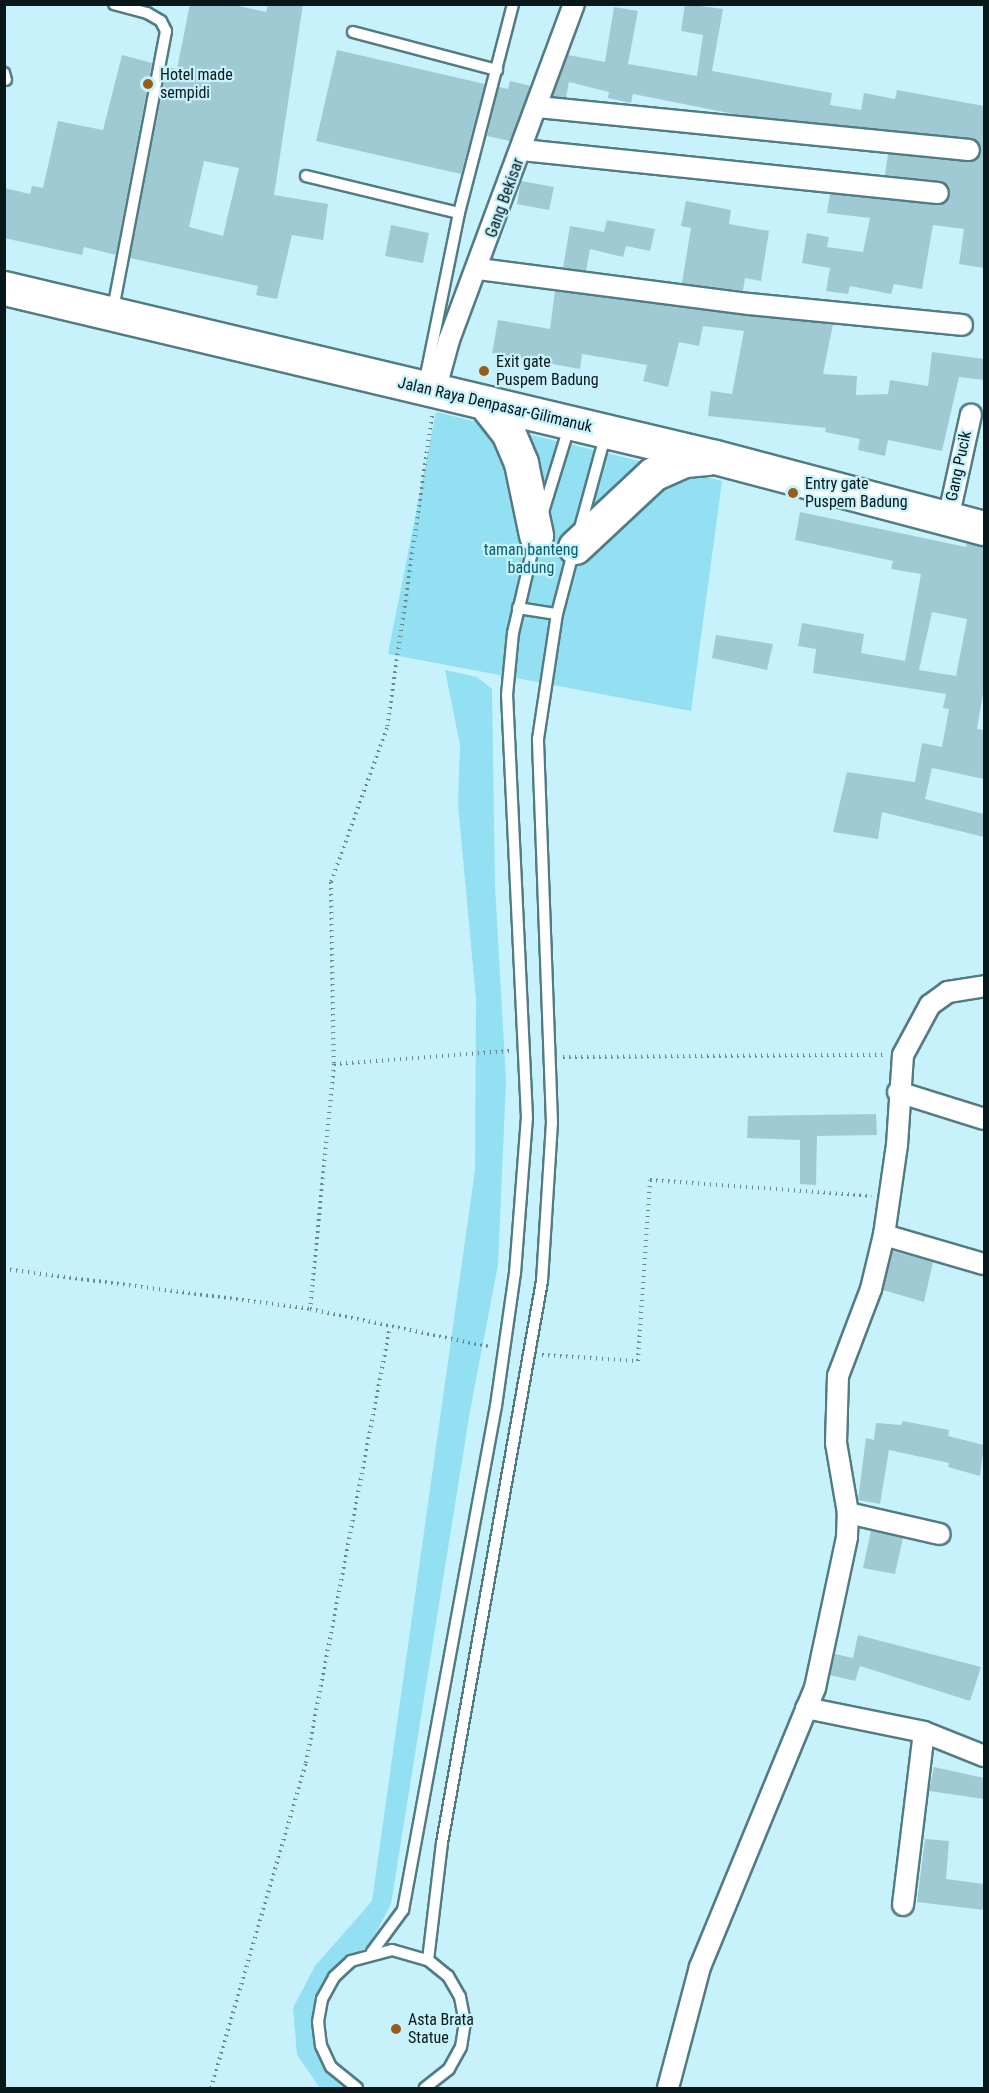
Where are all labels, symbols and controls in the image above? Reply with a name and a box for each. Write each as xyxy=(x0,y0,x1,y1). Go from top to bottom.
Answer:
place label: Hotel made sempidi xyxy=(160,65,233,103)
marker: Hotel made sempidi xyxy=(141,77,155,91)
street label: Gang Bekisar xyxy=(482,156,528,240)
place label: Exit gate Puspem Badung xyxy=(496,352,599,390)
marker: Exit gate Puspem Badung xyxy=(477,364,491,378)
street label: Jalan Raya Denpasar-Gilimanuk xyxy=(396,373,594,437)
street label: Gang Pucik xyxy=(942,429,976,503)
place label: Entry gate Puspem Badung xyxy=(805,474,908,512)
marker: Entry gate Puspem Badung xyxy=(786,486,800,500)
park label: taman banteng badung xyxy=(484,540,578,578)
place label: Asta Brata Statue xyxy=(408,2010,474,2048)
marker: Asta Brata Statue xyxy=(389,2022,403,2036)

